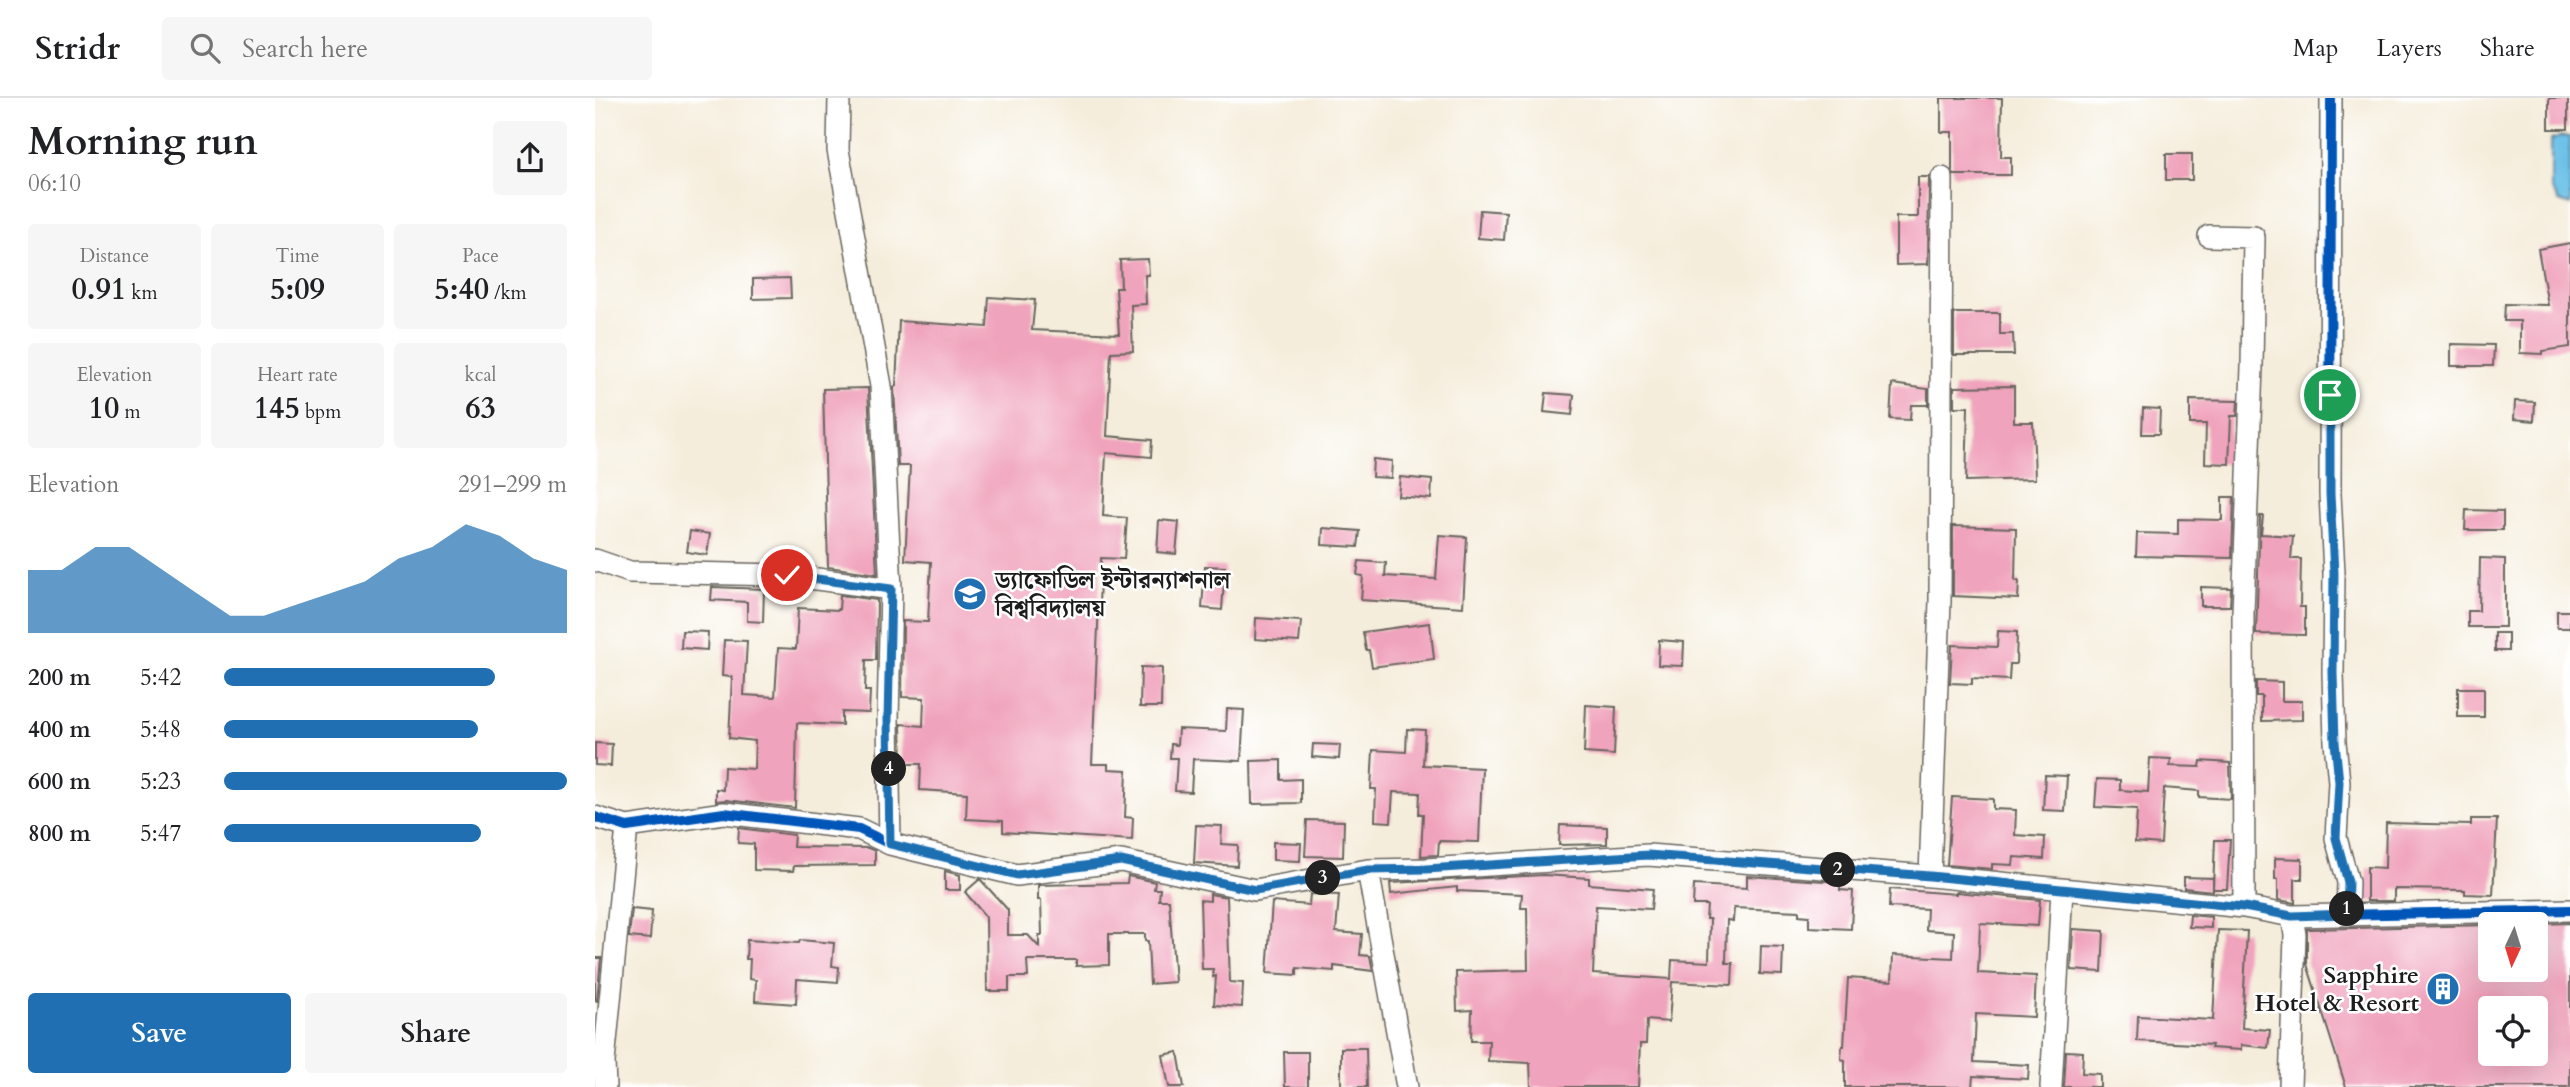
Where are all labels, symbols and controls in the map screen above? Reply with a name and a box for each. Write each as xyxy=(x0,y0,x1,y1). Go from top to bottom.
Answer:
search box xyxy=(162,17,652,80)
text: Stridr xyxy=(35,26,120,71)
icon: search xyxy=(186,29,224,67)
text: Search here xyxy=(242,31,368,66)
text: Map xyxy=(2293,32,2339,65)
text: Layers xyxy=(2377,32,2442,65)
text: Share xyxy=(2480,32,2535,65)
text: Morning run xyxy=(28,116,258,168)
button: share xyxy=(493,121,567,195)
text: 06:10 xyxy=(28,168,81,199)
text: Distance xyxy=(80,243,149,269)
text: Time xyxy=(276,243,319,269)
text: Pace xyxy=(462,243,499,269)
text: 0.91 xyxy=(71,269,126,310)
text: 5:09 xyxy=(270,269,325,310)
text: 5:40 xyxy=(434,269,489,310)
text: km xyxy=(126,280,158,306)
text: /km xyxy=(489,280,527,306)
text: Elevation xyxy=(77,362,152,388)
text: Heart rate xyxy=(257,362,338,388)
text: kcal xyxy=(465,362,496,388)
pin xyxy=(2300,365,2360,425)
icon: arrive xyxy=(2311,376,2349,414)
text: 10 xyxy=(89,388,119,429)
text: 145 xyxy=(254,388,300,429)
text: 63 xyxy=(465,388,496,429)
text: m xyxy=(119,399,140,425)
text: bpm xyxy=(300,399,341,425)
text: Elevation xyxy=(28,469,119,500)
text: 291–299 m xyxy=(458,469,567,500)
pin xyxy=(757,545,817,605)
icon: check xyxy=(768,556,806,594)
place label: ড্যাফোডিল ইন্টারন্যাশনাল বিশ্ববিদ্যালয় xyxy=(994,564,1232,625)
school or university icon: ড্যাফোডিল ইন্টারন্যাশনাল বিশ্ববিদ্যালয় xyxy=(951,575,989,613)
text: 200 m xyxy=(28,662,91,693)
text: 5:42 xyxy=(140,662,181,693)
text: 400 m xyxy=(28,714,91,745)
text: 5:48 xyxy=(140,714,181,745)
pin: 4 xyxy=(871,752,907,786)
text: 4 xyxy=(884,755,893,781)
text: 600 m xyxy=(28,766,91,797)
text: 5:23 xyxy=(140,766,181,797)
text: 800 m xyxy=(28,818,91,849)
text: 5:47 xyxy=(140,818,181,849)
pin: 2 xyxy=(1821,852,1855,888)
text: 2 xyxy=(1833,856,1842,882)
pin: 3 xyxy=(1305,860,1341,896)
text: 3 xyxy=(1318,864,1327,890)
pin: 1 xyxy=(2329,892,2365,926)
text: 1 xyxy=(2342,895,2351,921)
north arrow xyxy=(2478,912,2548,982)
map controls xyxy=(2478,912,2548,1066)
place label: Sapphire Hotel & Resort xyxy=(2255,959,2420,1020)
building icon: Sapphire Hotel & Resort xyxy=(2424,970,2462,1008)
button: Save xyxy=(28,993,291,1073)
button: Share xyxy=(305,993,567,1073)
button: locate xyxy=(2478,996,2548,1066)

